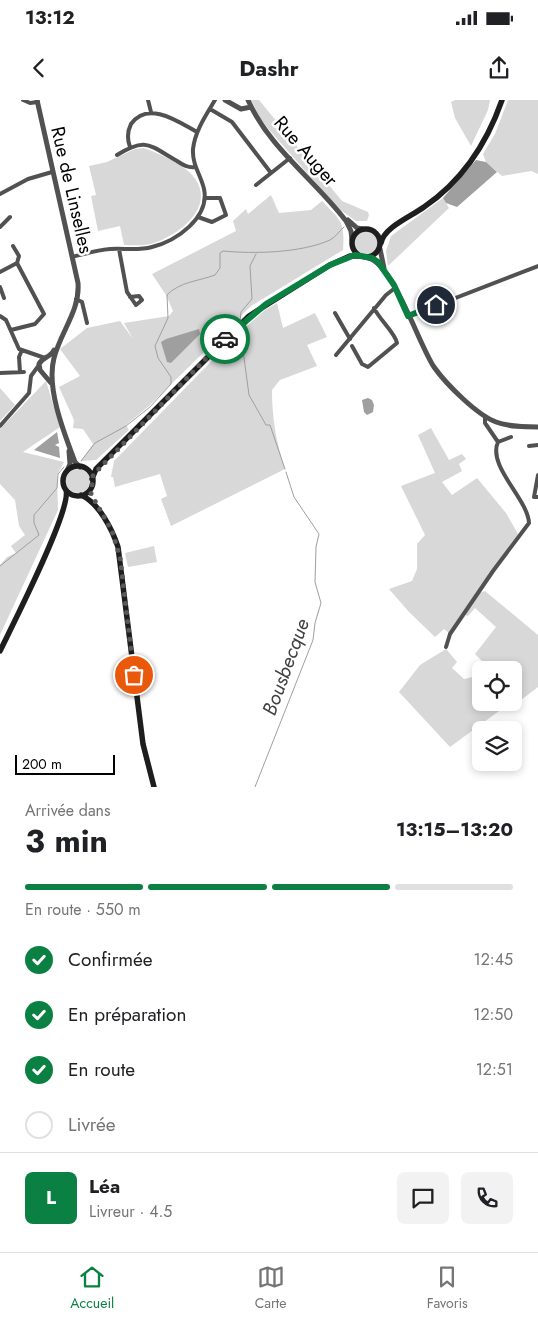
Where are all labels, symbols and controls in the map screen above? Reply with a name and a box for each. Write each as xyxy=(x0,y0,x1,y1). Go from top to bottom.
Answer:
text: 13:12 xyxy=(25,4,75,31)
text: Dashr xyxy=(239,52,299,84)
icon: back xyxy=(25,54,53,82)
icon: share xyxy=(485,54,513,82)
street label: Rue Auger xyxy=(268,110,345,192)
street label: Rue de Linselles xyxy=(44,124,100,256)
pin xyxy=(415,284,457,326)
icon: home xyxy=(422,291,450,319)
courier xyxy=(200,314,250,364)
icon: car xyxy=(211,325,239,353)
water label: Bousbecque xyxy=(255,615,317,719)
pin xyxy=(113,654,155,696)
icon: bag xyxy=(120,661,148,689)
map controls xyxy=(472,661,522,771)
button: locate xyxy=(472,661,522,711)
button: layers xyxy=(472,721,522,771)
scale bar xyxy=(15,752,115,775)
text: 200 m xyxy=(22,754,62,774)
text: Arrivée dans xyxy=(25,799,110,822)
text: 13:15–13:20 xyxy=(396,816,513,843)
text: 3 min xyxy=(25,818,108,864)
text: En route · 550 m xyxy=(25,898,141,921)
icon: check xyxy=(25,946,53,974)
text: Confirmée xyxy=(68,946,153,973)
text: 12:45 xyxy=(474,948,513,971)
icon: check xyxy=(25,1001,53,1029)
text: En préparation xyxy=(68,1001,186,1028)
text: 12:50 xyxy=(473,1003,513,1026)
icon: check xyxy=(25,1056,53,1084)
text: En route xyxy=(68,1056,135,1083)
text: 12:51 xyxy=(476,1058,513,1081)
text: Livrée xyxy=(68,1111,116,1138)
button: chat xyxy=(397,1172,449,1224)
button: phone xyxy=(461,1172,513,1224)
text: Léa xyxy=(89,1173,120,1200)
text: L xyxy=(46,1184,56,1211)
text: Livreur · 4.5 xyxy=(89,1200,172,1223)
tab: Accueil xyxy=(70,1263,114,1313)
tab: Carte xyxy=(255,1263,286,1313)
tab: Favoris xyxy=(427,1263,468,1313)

